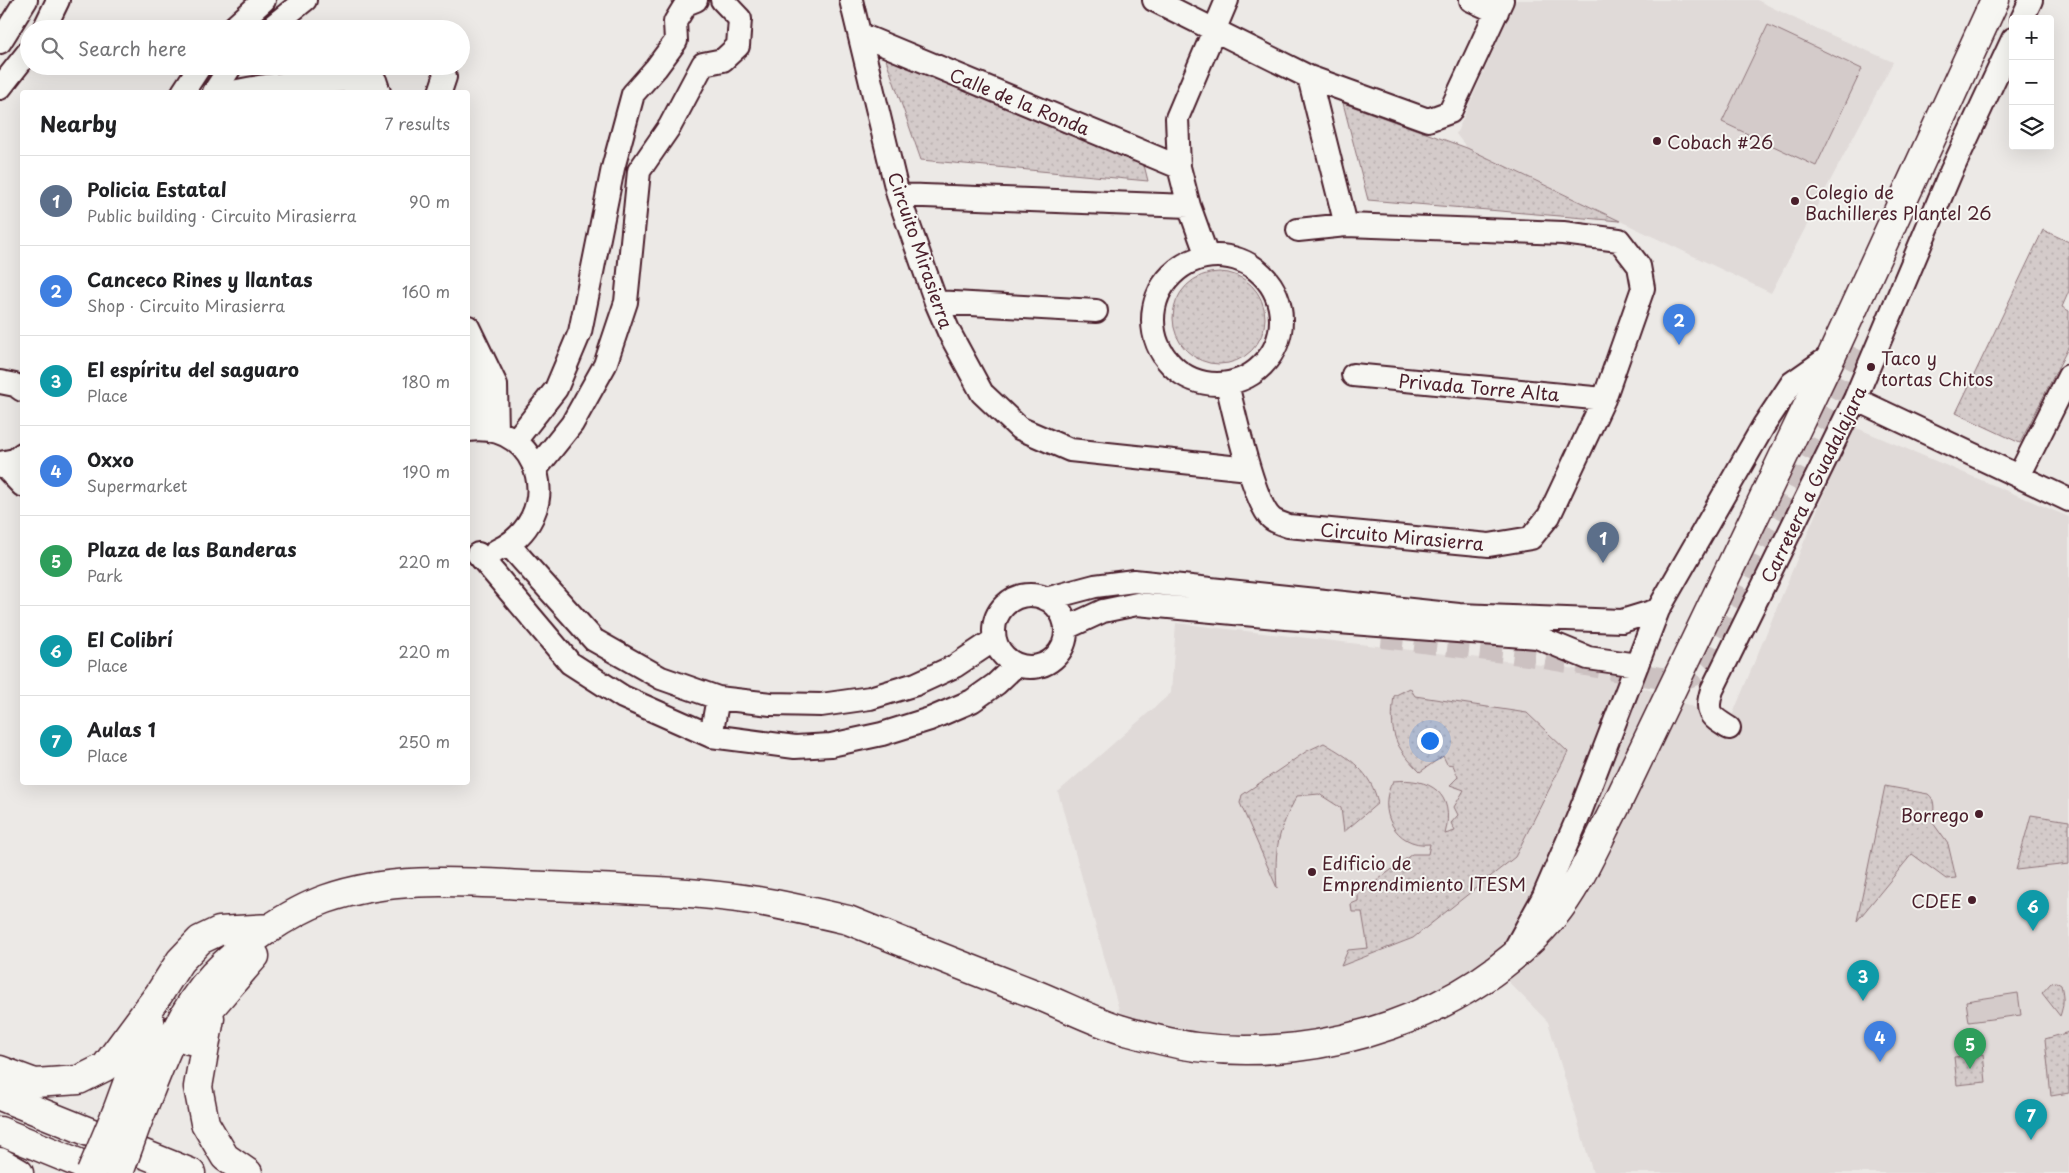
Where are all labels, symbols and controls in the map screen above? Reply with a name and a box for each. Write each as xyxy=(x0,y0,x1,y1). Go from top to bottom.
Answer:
map controls xyxy=(2009,15,2054,150)
button: + xyxy=(2009,15,2054,60)
search box xyxy=(20,20,470,75)
icon: search xyxy=(38,34,66,62)
text: Search here xyxy=(78,34,187,62)
button: − xyxy=(2009,60,2054,105)
street label: Calle de la Ronda xyxy=(946,61,1094,141)
button: layers xyxy=(2009,105,2054,150)
text: Nearby xyxy=(40,107,117,139)
text: 7 results xyxy=(385,111,450,135)
place label: Cobach #26 xyxy=(1667,128,1773,155)
marker: Cobach #26 xyxy=(1651,135,1663,147)
street label: Circuito Mirasierra xyxy=(882,168,960,332)
text: Policia Estatal xyxy=(87,175,226,203)
place label: Colegio de Bachilleres Plantel 26 xyxy=(1805,178,1992,226)
text: 1 xyxy=(52,189,60,213)
text: 90 m xyxy=(409,189,450,213)
marker: Colegio de Bachilleres Plantel 26 xyxy=(1789,195,1801,207)
text: Public building · Circuito Mirasierra xyxy=(87,203,356,227)
text: Canceco Rines y llantas xyxy=(87,265,313,293)
text: 2 xyxy=(50,279,62,303)
text: 160 m xyxy=(402,279,450,303)
text: Shop · Circuito Mirasierra xyxy=(87,293,285,317)
pin: 2 xyxy=(1663,304,1695,345)
place label: Taco y tortas Chitos xyxy=(1881,344,1993,392)
text: El espíritu del saguaro xyxy=(87,355,299,383)
marker: Taco y tortas Chitos xyxy=(1865,361,1877,373)
street label: Privada Torre Alta xyxy=(1397,367,1561,408)
text: 3 xyxy=(51,369,61,393)
text: 180 m xyxy=(402,369,450,393)
street label: Carretera a Guadalajara xyxy=(1753,381,1873,587)
text: Place xyxy=(87,383,128,407)
text: Oxxo xyxy=(87,445,134,473)
text: 4 xyxy=(51,459,61,483)
text: 190 m xyxy=(402,459,450,483)
text: Supermarket xyxy=(87,473,187,497)
street label: Circuito Mirasierra xyxy=(1319,515,1485,557)
pin: 1 xyxy=(1587,522,1619,563)
text: Plaza de las Banderas xyxy=(87,535,297,563)
text: 5 xyxy=(51,549,61,573)
text: 220 m xyxy=(399,549,450,573)
text: Park xyxy=(87,563,123,587)
text: El Colibrí xyxy=(87,625,173,653)
text: 6 xyxy=(50,639,62,663)
text: 220 m xyxy=(399,639,450,663)
text: Place xyxy=(87,653,128,677)
text: Aulas 1 xyxy=(87,715,156,743)
your location xyxy=(1417,728,1443,754)
text: 7 xyxy=(51,729,61,753)
text: 250 m xyxy=(399,729,450,753)
text: Place xyxy=(87,743,128,767)
place label: Borrego xyxy=(1900,801,1969,828)
marker: Borrego xyxy=(1973,808,1985,820)
place label: Edificio de Emprendimiento ITESM xyxy=(1322,849,1526,897)
marker: Edificio de Emprendimiento ITESM xyxy=(1306,866,1318,878)
place label: CDEE xyxy=(1911,887,1962,914)
pin: 6 xyxy=(2017,890,2049,931)
marker: CDEE xyxy=(1966,894,1978,906)
pin: 3 xyxy=(1847,960,1879,1001)
pin: 4 xyxy=(1864,1021,1896,1062)
pin: 5 xyxy=(1954,1028,1986,1069)
pin: 7 xyxy=(2015,1099,2047,1140)

